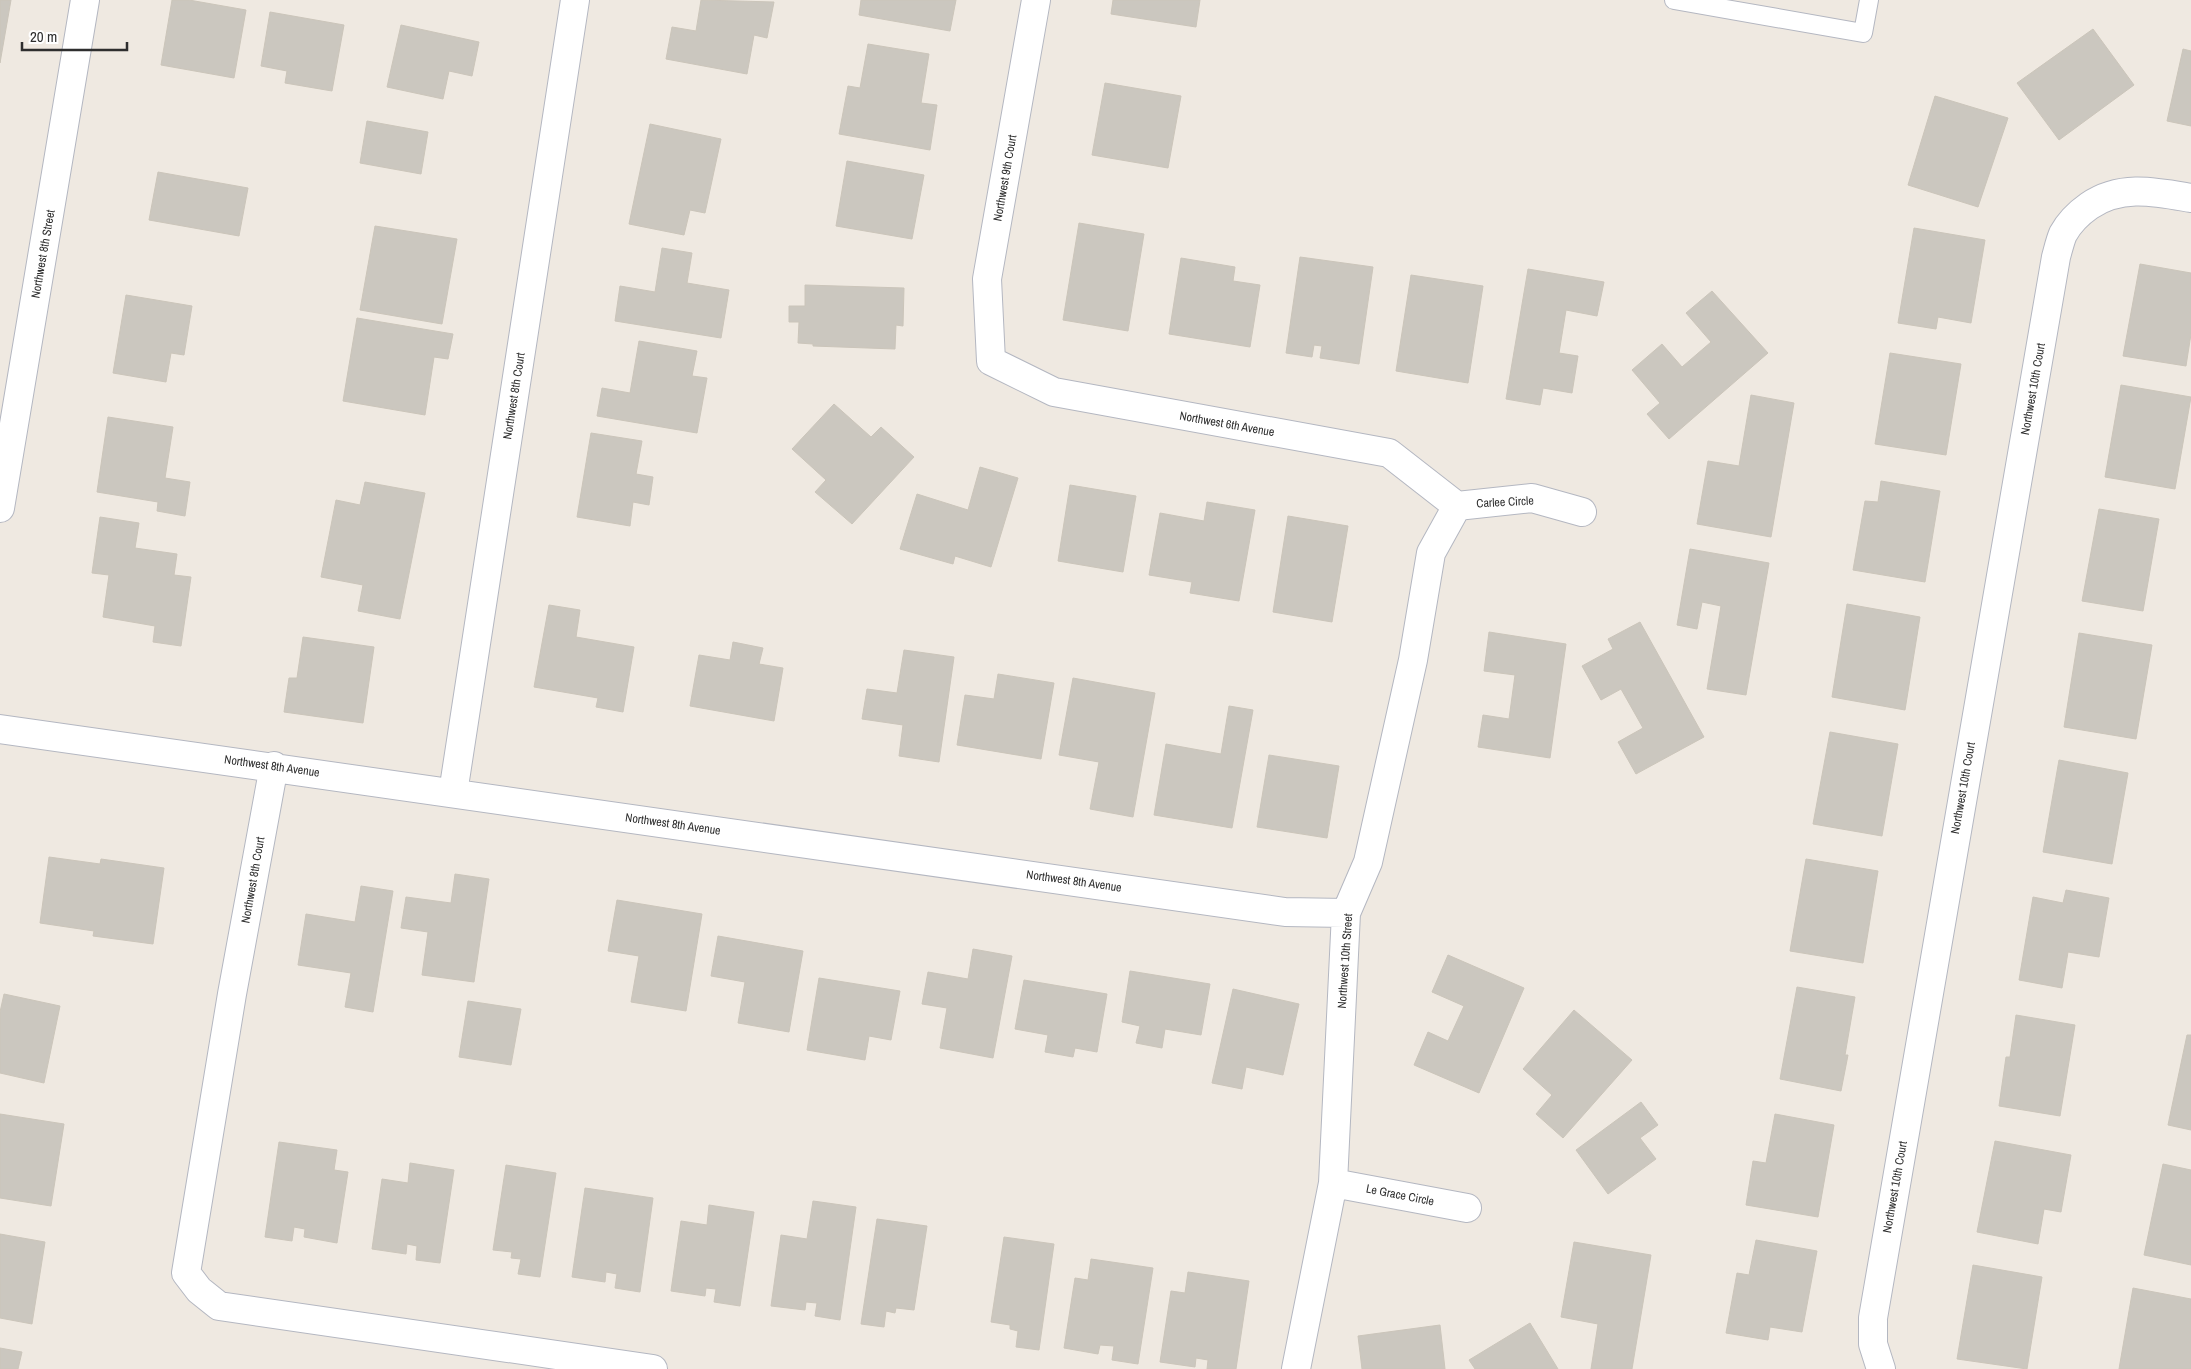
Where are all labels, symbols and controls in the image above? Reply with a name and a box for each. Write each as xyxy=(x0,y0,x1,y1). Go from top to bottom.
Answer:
scale bar xyxy=(22,20,128,52)
text: 20 m xyxy=(30,26,57,47)
street label: Northwest 9th Court xyxy=(990,133,1021,222)
street label: Northwest 8th Street xyxy=(27,208,59,300)
street label: Northwest 10th Court xyxy=(2017,342,2049,436)
street label: Northwest 8th Court xyxy=(499,351,529,440)
street label: Northwest 6th Avenue xyxy=(1178,408,1276,440)
street label: Carlee Circle xyxy=(1476,493,1534,511)
street label: Northwest 10th Court xyxy=(1947,741,1979,835)
street label: Northwest 8th Avenue xyxy=(223,751,321,781)
street label: Northwest 8th Avenue xyxy=(624,809,722,839)
street label: Northwest 8th Court xyxy=(238,835,269,924)
street label: Northwest 8th Avenue xyxy=(1025,866,1123,896)
street label: Northwest 10th Street xyxy=(1334,913,1356,1009)
street label: Northwest 10th Court xyxy=(1879,1140,1911,1234)
street label: Le Grace Circle xyxy=(1365,1181,1435,1209)

